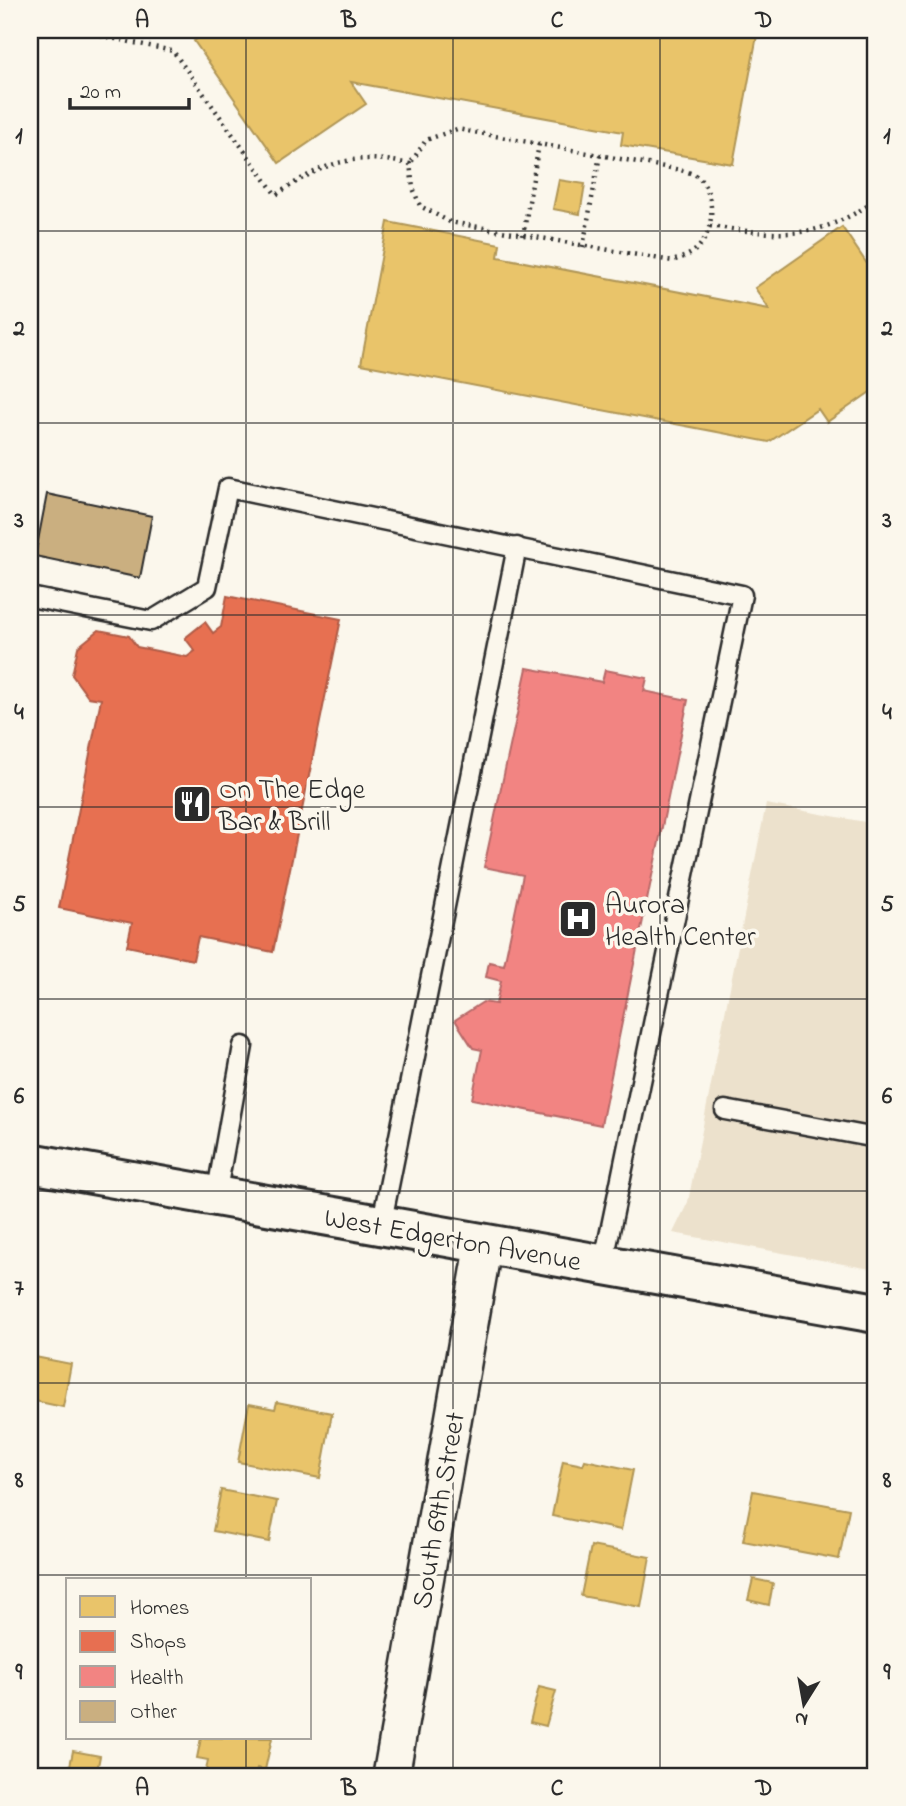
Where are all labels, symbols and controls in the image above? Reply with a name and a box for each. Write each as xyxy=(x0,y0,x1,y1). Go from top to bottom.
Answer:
text: A xyxy=(135,5,149,38)
text: B xyxy=(340,5,357,38)
text: C xyxy=(551,5,564,38)
text: D xyxy=(755,5,772,38)
scale bar xyxy=(70,66,189,110)
text: 20 m xyxy=(80,78,121,108)
text: 1 xyxy=(15,121,23,154)
text: 1 xyxy=(883,121,891,154)
text: 2 xyxy=(12,313,25,346)
text: 2 xyxy=(880,313,893,346)
text: 3 xyxy=(13,505,24,538)
text: 3 xyxy=(881,505,892,538)
text: 4 xyxy=(14,697,24,730)
text: 4 xyxy=(882,697,892,730)
place label: On The Edge Bar & Brill xyxy=(218,771,365,844)
restaurant icon: On The Edge Bar & Brill xyxy=(171,783,213,825)
place label: Aurora Health Center xyxy=(605,886,756,959)
text: 5 xyxy=(12,889,26,922)
text: 5 xyxy=(880,889,894,922)
hospital icon: Aurora Health Center xyxy=(557,898,599,940)
text: 6 xyxy=(14,1081,25,1114)
text: 6 xyxy=(882,1081,893,1114)
street label: West Edgerton Avenue xyxy=(321,1199,584,1284)
text: 7 xyxy=(14,1273,24,1306)
text: 7 xyxy=(882,1273,892,1306)
street label: South 69th Street xyxy=(403,1409,478,1612)
text: 8 xyxy=(14,1465,24,1498)
text: 8 xyxy=(882,1465,892,1498)
legend xyxy=(66,1578,312,1740)
text: Homes xyxy=(130,1594,190,1624)
text: Shops xyxy=(130,1628,187,1658)
text: 9 xyxy=(15,1657,24,1690)
text: 9 xyxy=(883,1657,892,1690)
text: Health xyxy=(130,1664,184,1694)
north arrow xyxy=(769,1670,839,1740)
text: Other xyxy=(130,1698,177,1728)
text: N xyxy=(792,1704,810,1733)
text: A xyxy=(135,1773,149,1806)
text: B xyxy=(340,1773,357,1806)
text: C xyxy=(551,1773,564,1806)
text: D xyxy=(755,1773,772,1806)

